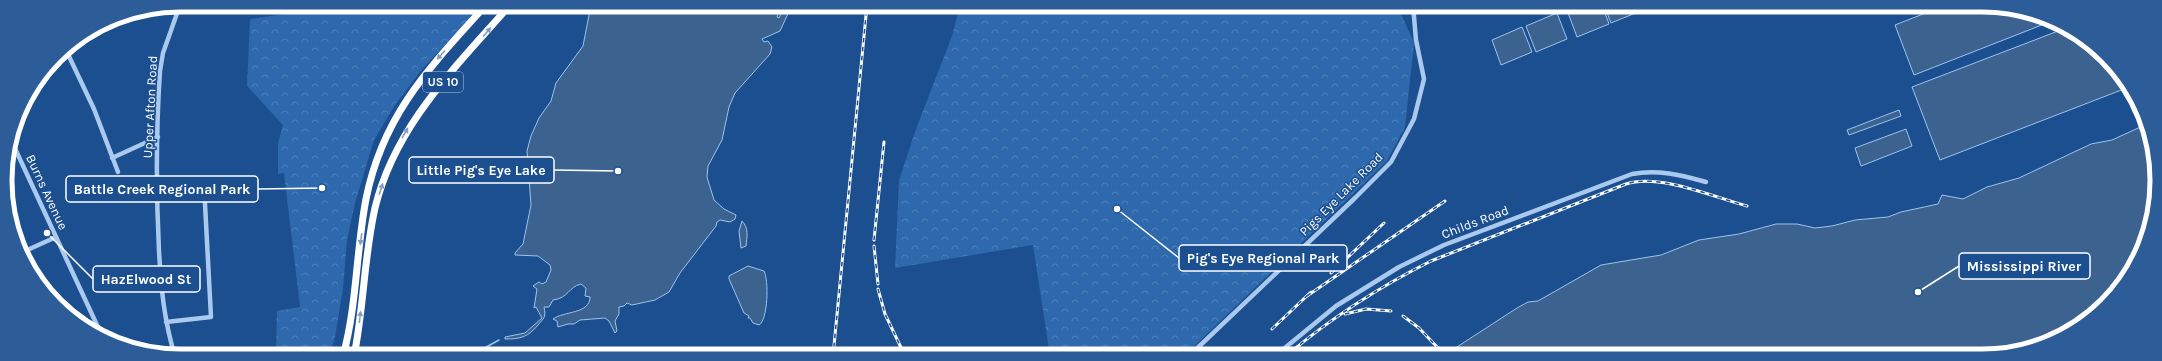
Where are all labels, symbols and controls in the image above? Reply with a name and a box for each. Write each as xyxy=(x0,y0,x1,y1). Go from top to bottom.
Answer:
one-way arrow xyxy=(482,27,491,38)
one-way arrow xyxy=(436,50,446,60)
street label: Upper Afton Road xyxy=(140,55,160,159)
road number: US 10 xyxy=(423,72,463,92)
one-way arrow xyxy=(402,127,409,139)
street label: Pigs Eye Lake Road xyxy=(1296,149,1386,239)
street label: Burns Avenue xyxy=(23,152,71,232)
callout: Little Pig's Eye Lake xyxy=(409,157,554,183)
text: Little Pig's Eye Lake xyxy=(416,162,546,179)
callout: Battle Creek Regional Park xyxy=(66,176,258,202)
text: Battle Creek Regional Park xyxy=(74,181,251,198)
one-way arrow xyxy=(378,183,384,195)
street label: Childs Road xyxy=(1439,202,1511,242)
one-way arrow xyxy=(358,233,364,245)
callout: Pig's Eye Regional Park xyxy=(1179,245,1347,271)
text: Pig's Eye Regional Park xyxy=(1187,250,1340,267)
callout: Mississippi River xyxy=(1959,253,2090,279)
text: Mississippi River xyxy=(1967,258,2082,275)
callout: HazElwood St xyxy=(93,266,200,292)
text: HazElwood St xyxy=(101,271,192,288)
one-way arrow xyxy=(357,311,364,323)

